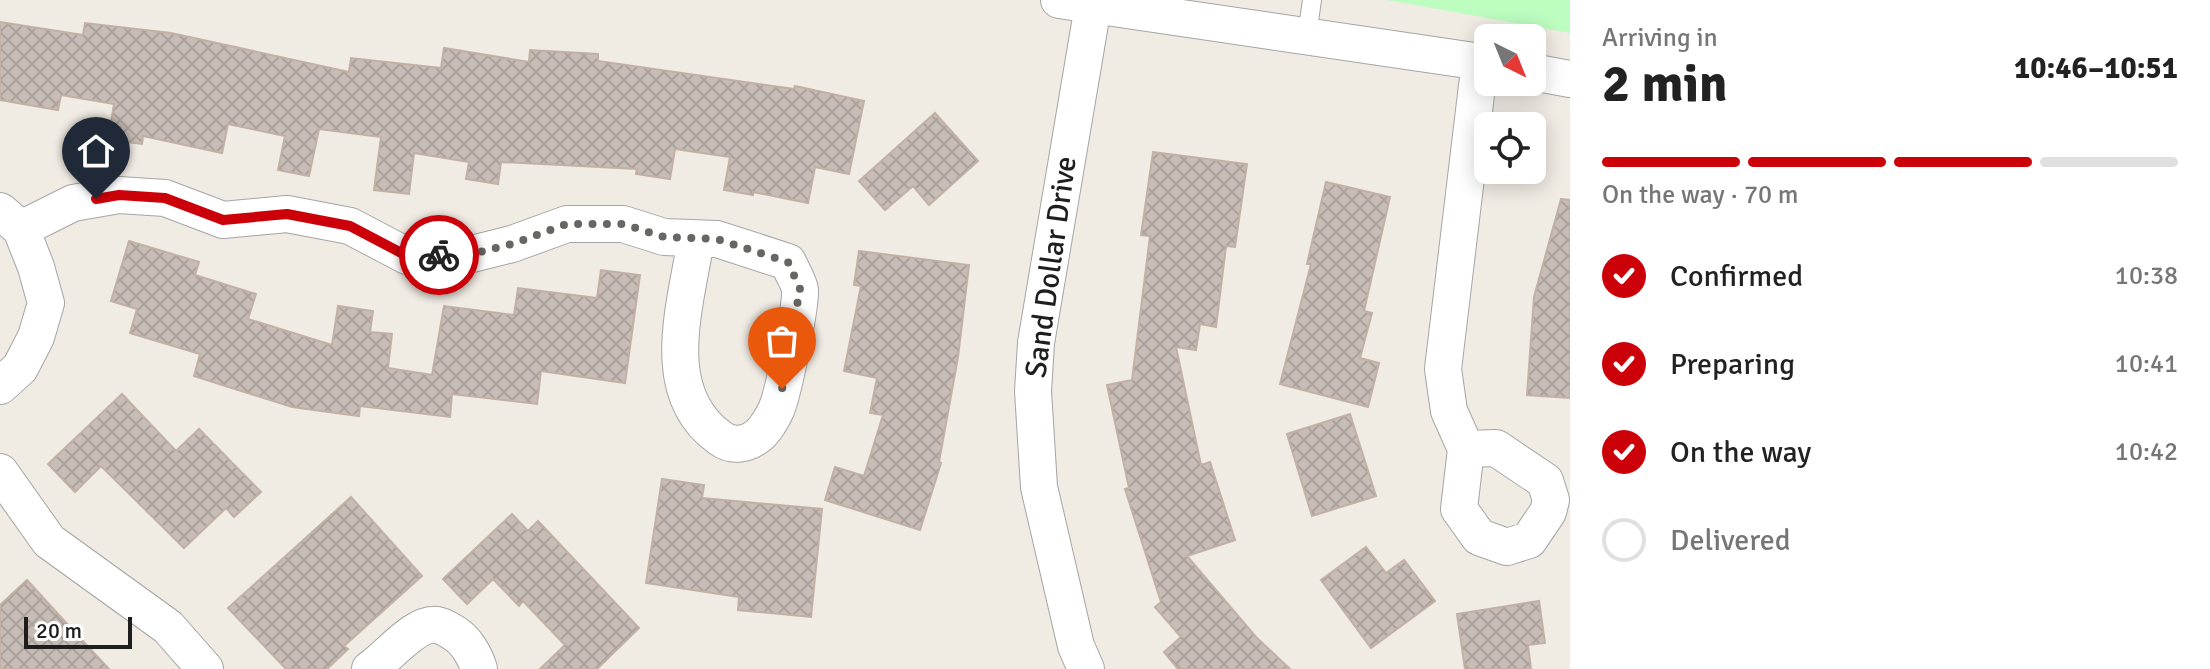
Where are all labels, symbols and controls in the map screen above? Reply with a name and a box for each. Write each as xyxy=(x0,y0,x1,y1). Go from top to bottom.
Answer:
text: Arriving in xyxy=(1602,22,1718,54)
north arrow xyxy=(1474,24,1546,96)
map controls xyxy=(1474,24,1546,184)
text: 10:46–10:51 xyxy=(2014,50,2178,87)
text: 2 min xyxy=(1602,52,1728,116)
button: locate xyxy=(1474,112,1546,184)
pin xyxy=(62,117,130,199)
icon: home xyxy=(74,129,118,173)
street label: Sand Dollar Drive xyxy=(1017,154,1085,380)
text: On the way · 70 m xyxy=(1602,179,1798,211)
courier xyxy=(399,215,479,295)
icon: bike xyxy=(417,233,461,277)
icon: check xyxy=(1602,254,1646,298)
text: Confirmed xyxy=(1670,258,1803,295)
text: 10:38 xyxy=(2115,260,2178,292)
pin xyxy=(748,307,816,389)
icon: bag xyxy=(760,319,804,363)
icon: check xyxy=(1602,342,1646,386)
text: Preparing xyxy=(1670,346,1795,383)
text: 10:41 xyxy=(2115,348,2178,380)
icon: check xyxy=(1602,430,1646,474)
text: On the way xyxy=(1670,434,1811,471)
text: 10:42 xyxy=(2115,436,2178,468)
text: Delivered xyxy=(1670,522,1791,559)
scale bar xyxy=(24,613,132,649)
text: 20 m xyxy=(36,617,82,644)

